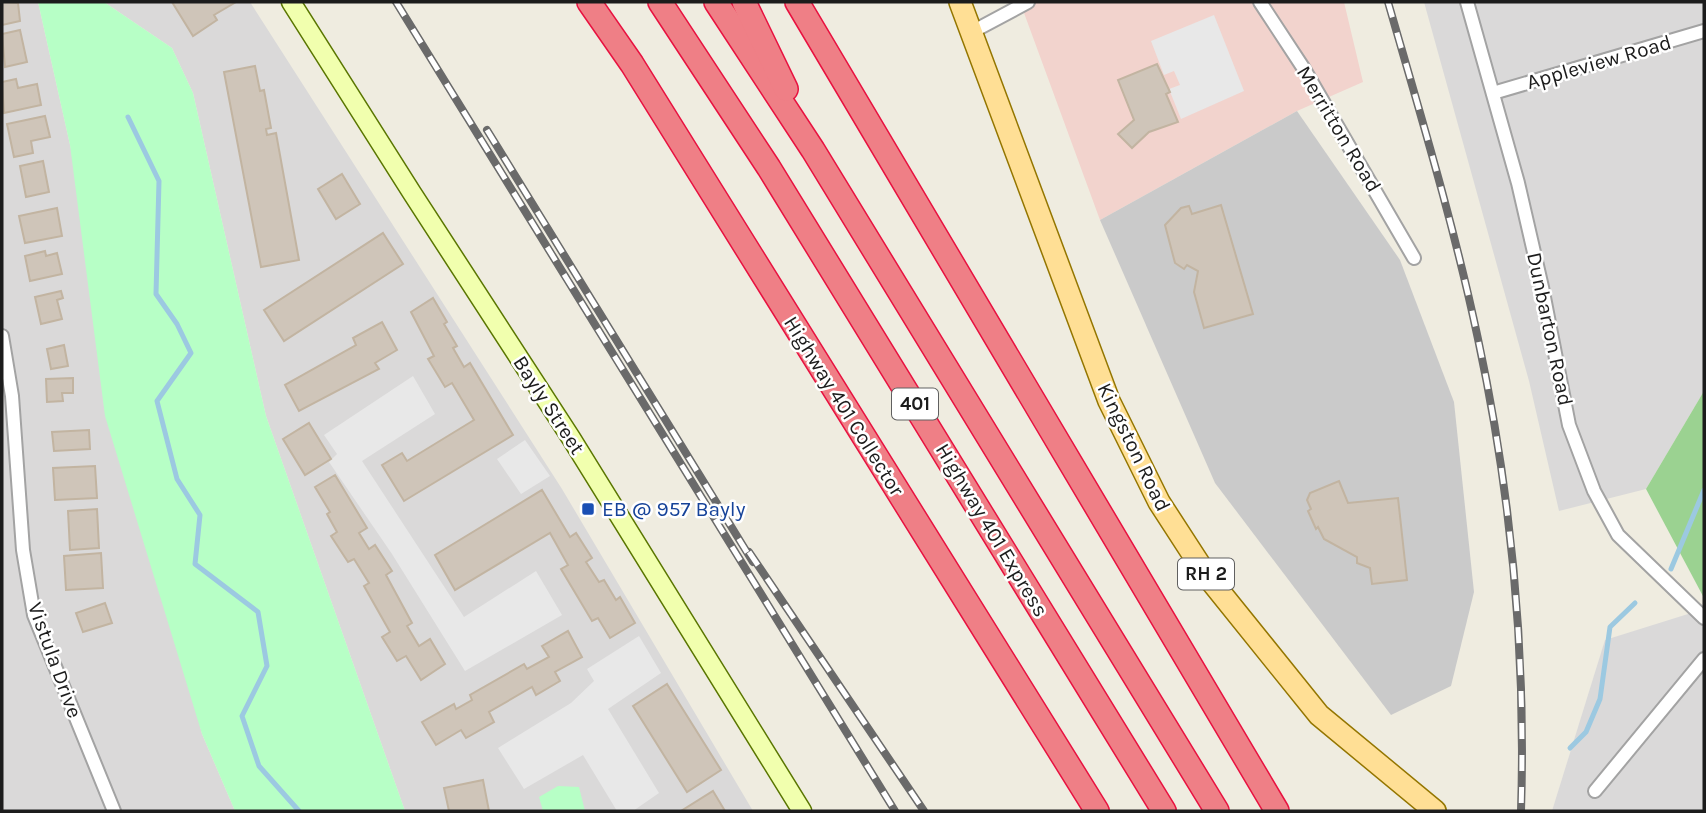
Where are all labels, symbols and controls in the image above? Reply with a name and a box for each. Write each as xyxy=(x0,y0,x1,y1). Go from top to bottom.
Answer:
street label: Appleview Road xyxy=(1524,30,1674,94)
street label: Merritton Road xyxy=(1292,61,1386,197)
street label: Dunbarton Road xyxy=(1522,250,1578,408)
street label: Highway 401 Collector xyxy=(779,312,909,501)
street label: Bayly Street xyxy=(508,351,590,459)
street label: Kingston Road xyxy=(1093,379,1175,515)
road number: 401 xyxy=(892,388,938,420)
street label: Highway 401 Express xyxy=(931,439,1053,621)
place label: EB @ 957 Bayly xyxy=(602,497,746,521)
marker: EB @ 957 Bayly xyxy=(580,501,596,517)
road number: RH 2 xyxy=(1178,558,1234,590)
street label: Vistula Drive xyxy=(23,599,87,721)

